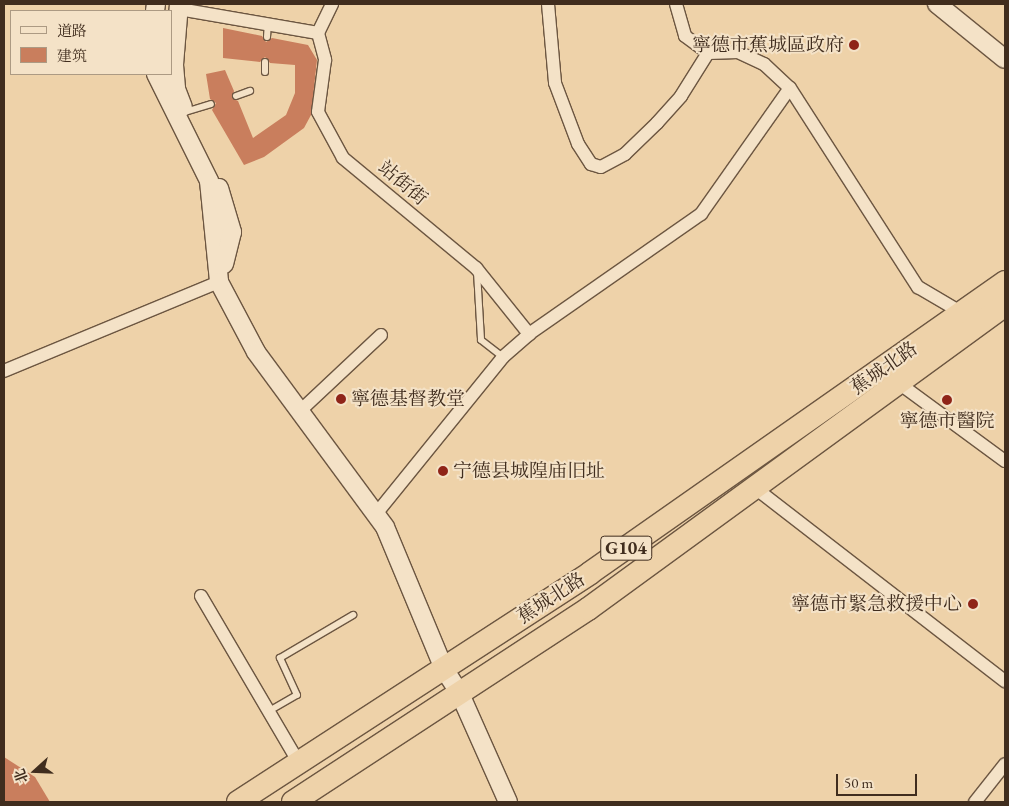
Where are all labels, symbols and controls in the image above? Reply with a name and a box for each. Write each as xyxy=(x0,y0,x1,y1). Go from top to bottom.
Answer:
legend xyxy=(10,10,172,75)
text: 道路 xyxy=(57,21,87,40)
place label: 寧德市蕉城區政府 xyxy=(692,34,844,56)
marker: 寧德市蕉城區政府 xyxy=(848,39,860,51)
text: 建筑 xyxy=(57,46,87,65)
street label: 站街街 xyxy=(374,156,432,210)
street label: 蕉城北路 xyxy=(846,337,922,399)
place label: 寧德基督教堂 xyxy=(351,388,465,410)
marker: 寧德基督教堂 xyxy=(335,393,347,405)
marker: 寧德市醫院 xyxy=(940,393,954,407)
place label: 寧德市醫院 xyxy=(900,410,994,432)
place label: 宁德县城隍庙旧址 xyxy=(453,460,605,482)
marker: 宁德县城隍庙旧址 xyxy=(437,465,449,477)
road number: G104 xyxy=(600,532,652,564)
street label: 蕉城北路 xyxy=(513,568,589,628)
place label: 寧德市緊急救援中心 xyxy=(791,593,962,615)
marker: 寧德市緊急救援中心 xyxy=(966,597,980,611)
north arrow xyxy=(10,746,60,796)
scale bar xyxy=(839,764,920,796)
text: 北 xyxy=(10,766,32,786)
text: 50 m xyxy=(844,773,873,792)

